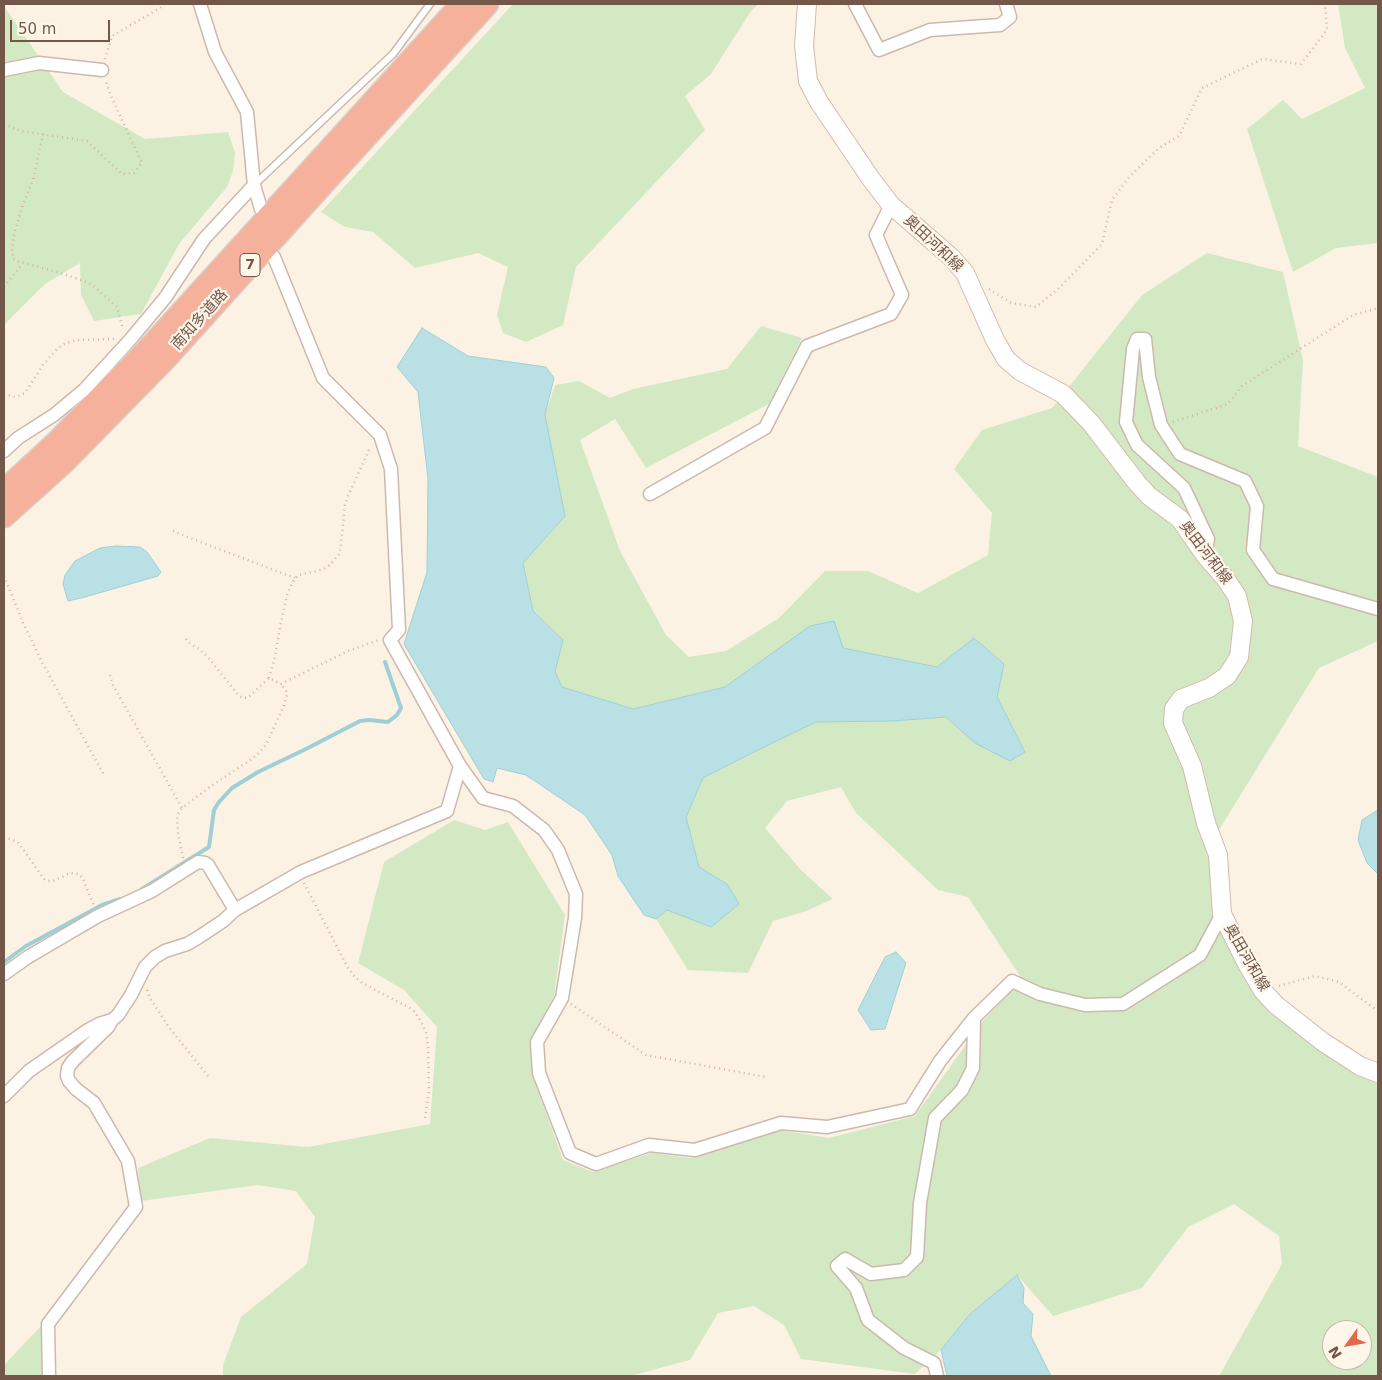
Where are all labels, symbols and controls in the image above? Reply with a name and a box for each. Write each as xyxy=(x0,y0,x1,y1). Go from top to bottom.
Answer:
scale bar xyxy=(12,10,112,42)
text: 50 m xyxy=(18,20,56,38)
street label: 奥田河和線 xyxy=(899,212,967,276)
road number: 7 xyxy=(240,254,260,276)
street label: 南知多道路 xyxy=(168,286,232,354)
street label: 奥田河和線 xyxy=(1175,518,1235,588)
street label: 奥田河和線 xyxy=(1219,921,1273,995)
north arrow xyxy=(1322,1320,1372,1370)
text: N xyxy=(1325,1343,1345,1362)

